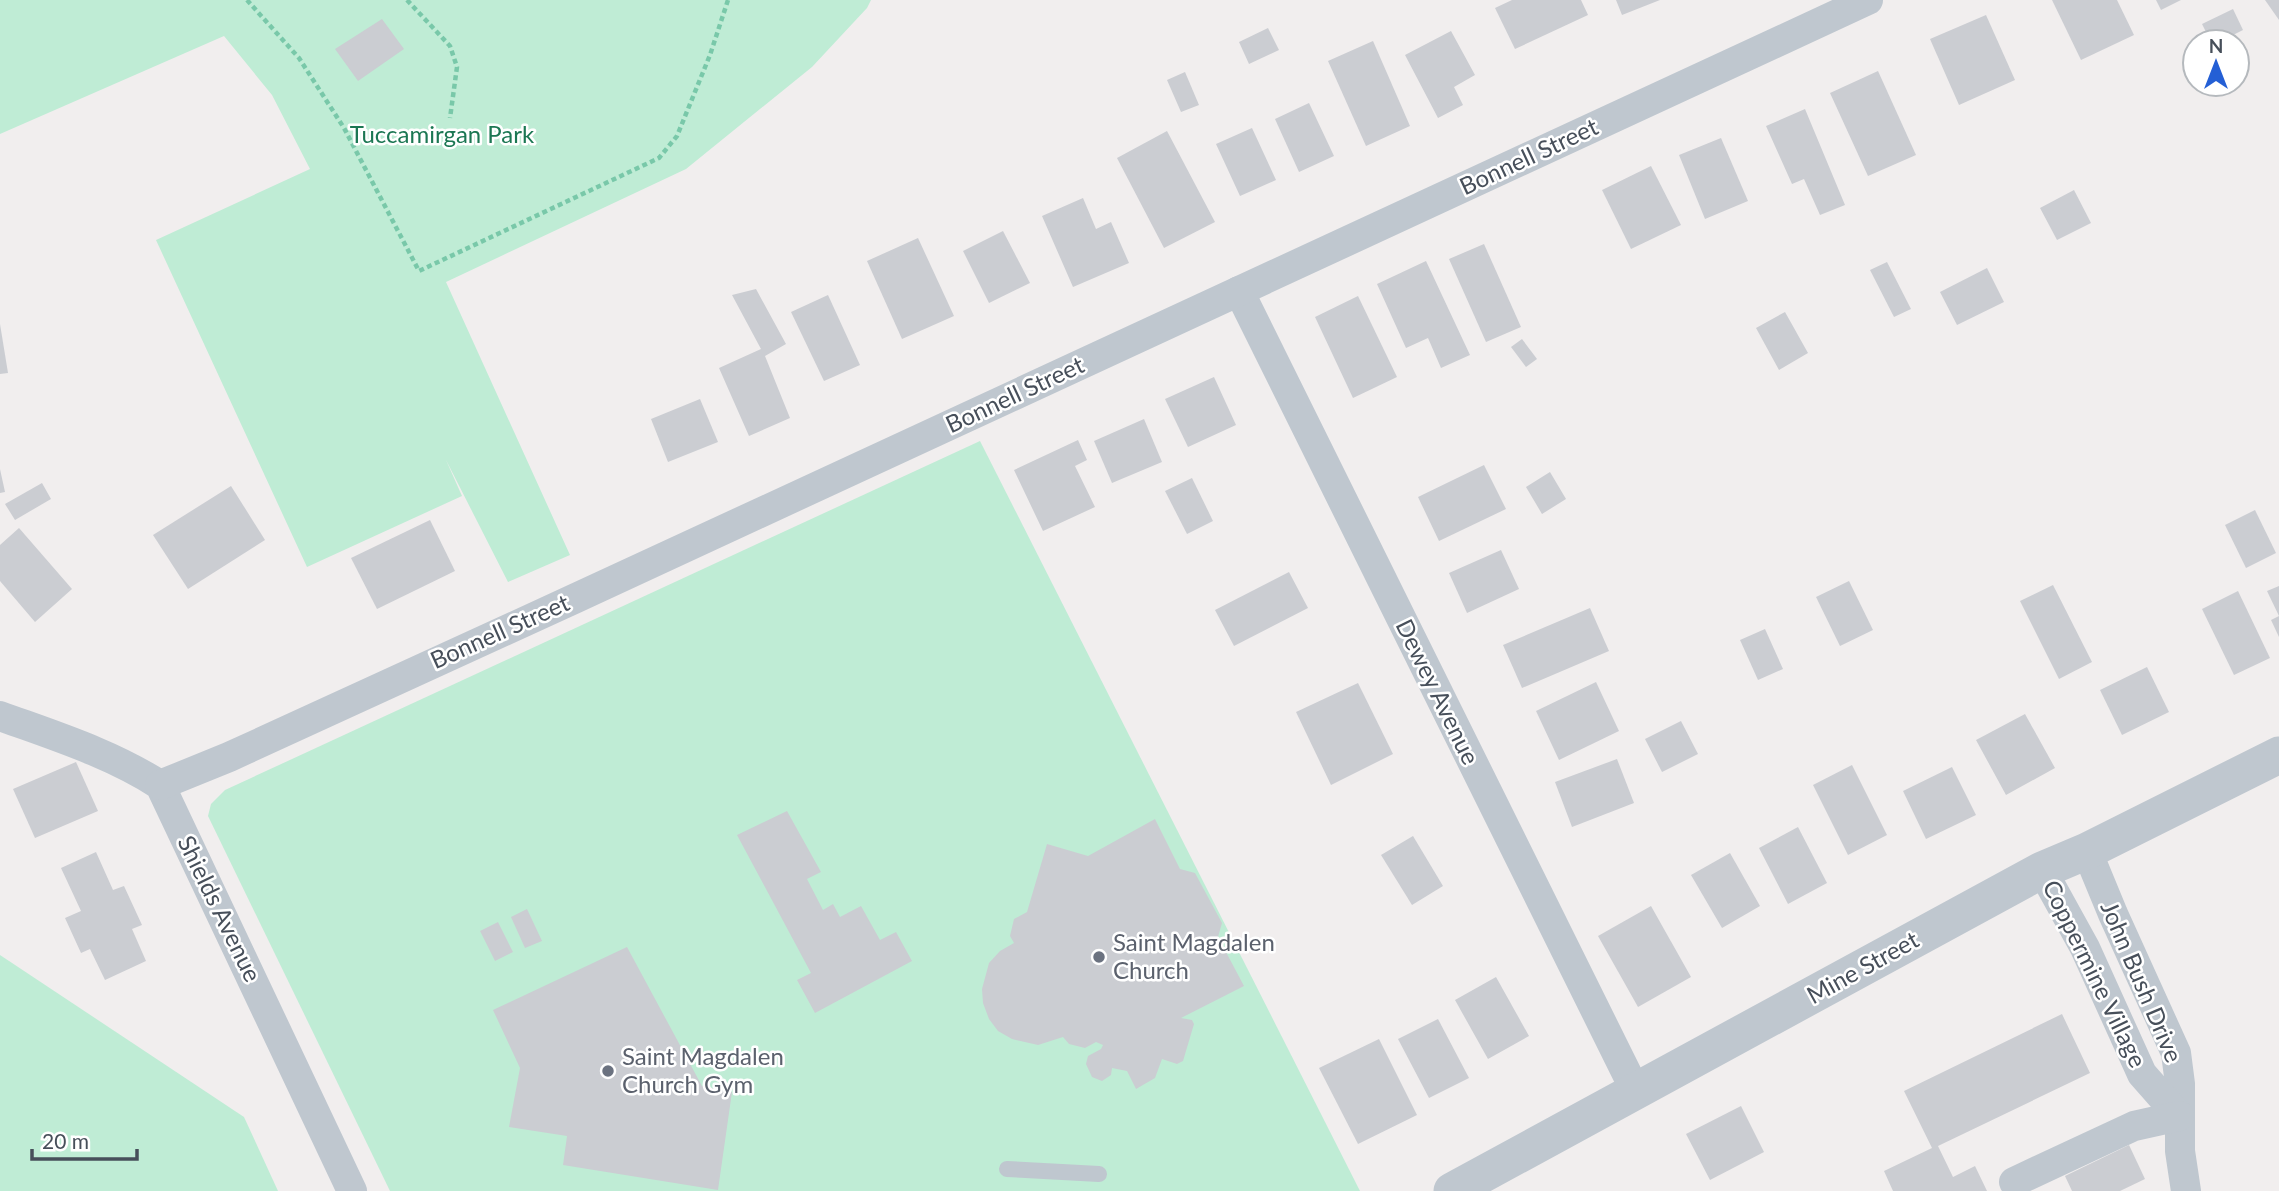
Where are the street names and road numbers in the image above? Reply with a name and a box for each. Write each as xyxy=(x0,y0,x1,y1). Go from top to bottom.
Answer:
street label: Bonnell Street xyxy=(1455,111,1602,200)
street label: Bonnell Street xyxy=(941,349,1088,438)
street label: Bonnell Street xyxy=(425,587,574,674)
street label: Dewey Avenue xyxy=(1391,614,1486,769)
street label: Shields Avenue xyxy=(172,831,268,986)
street label: Coppermine Village xyxy=(2037,875,2153,1072)
street label: John Bush Drive xyxy=(2095,897,2189,1066)
street label: Mine Street xyxy=(1801,924,1924,1009)

